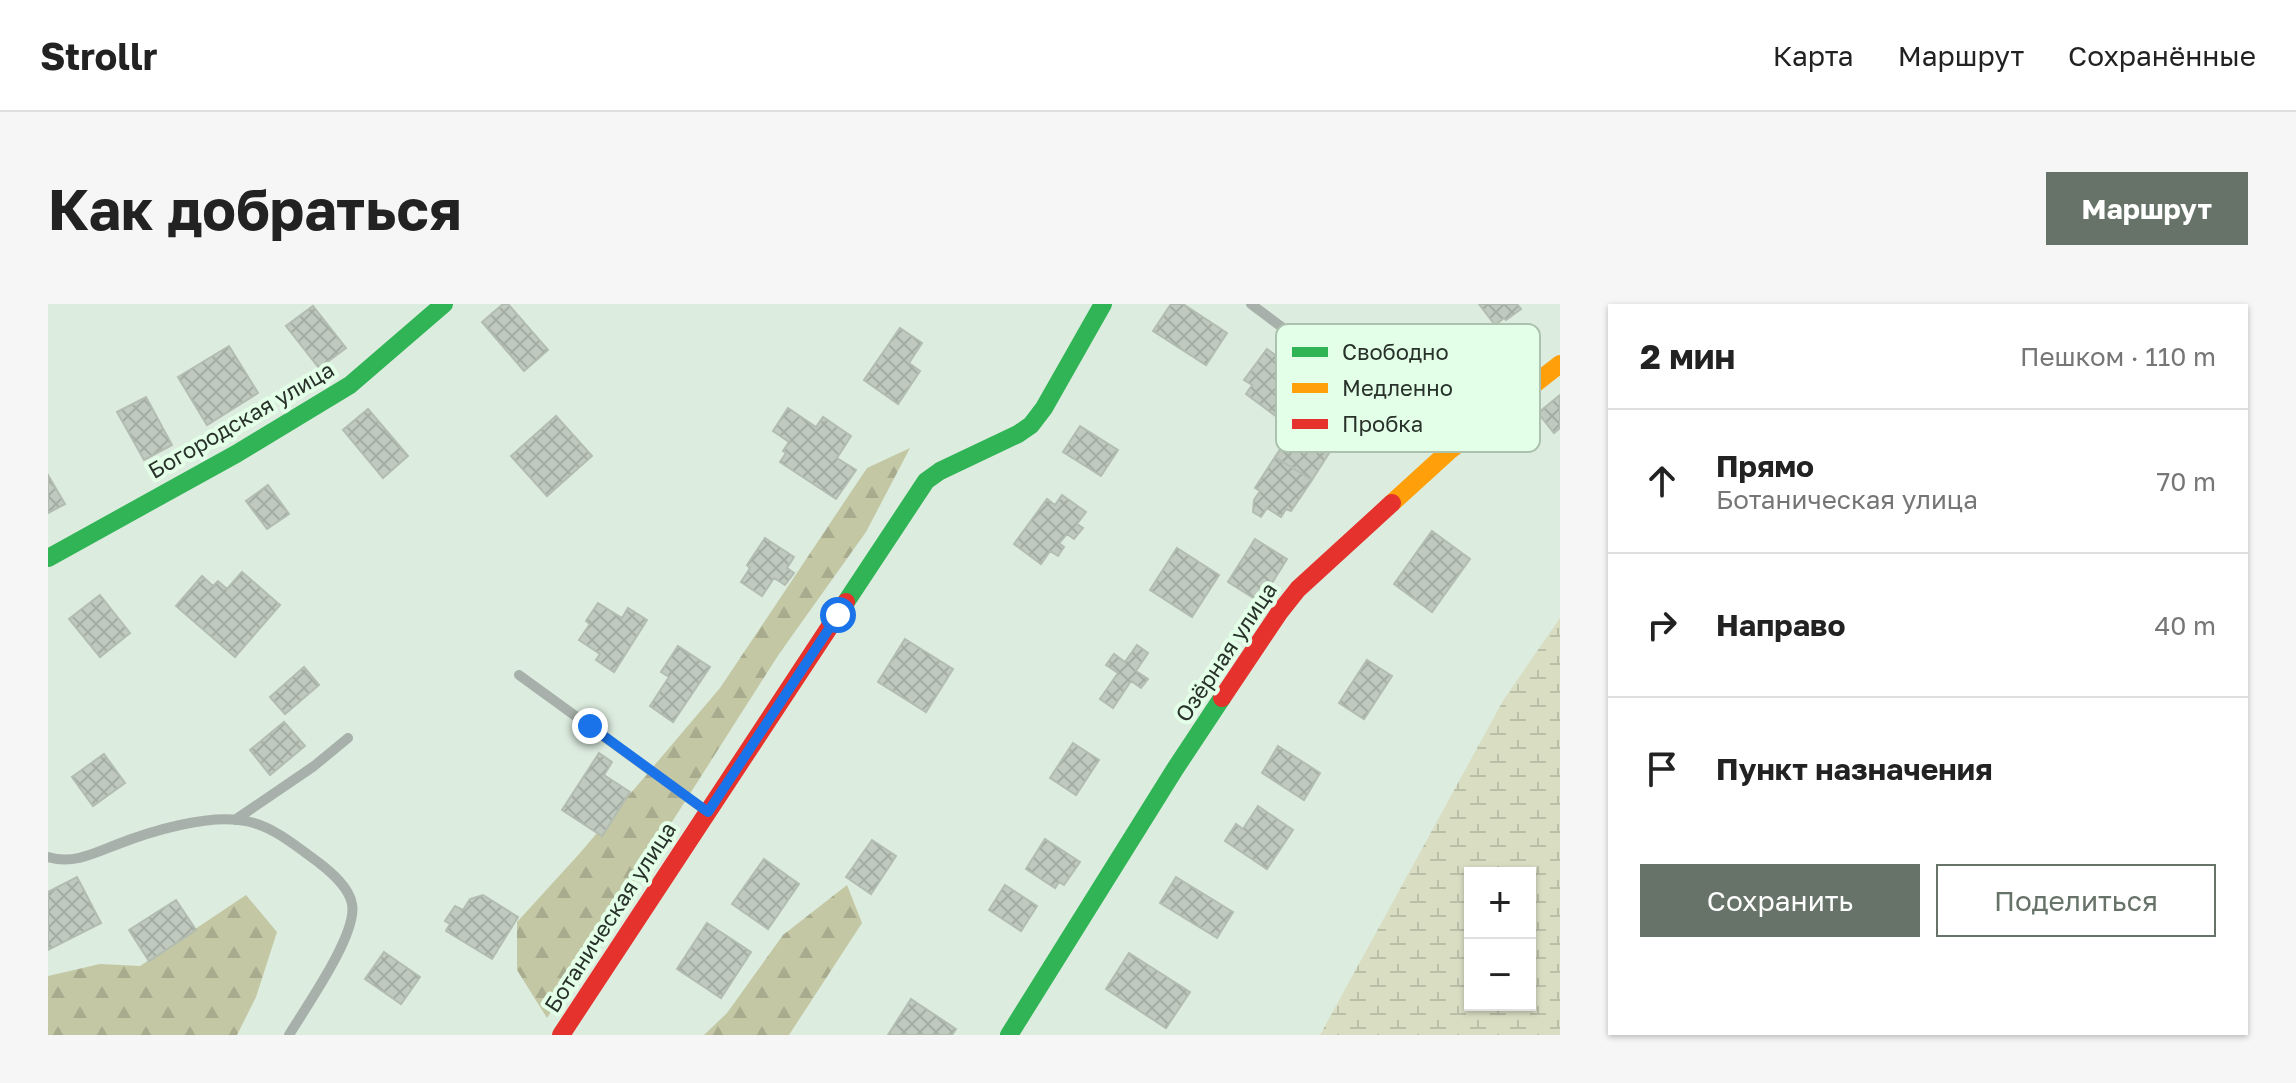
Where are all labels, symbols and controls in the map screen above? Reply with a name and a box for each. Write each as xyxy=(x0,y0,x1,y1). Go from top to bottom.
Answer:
text: Strollr xyxy=(40,33,158,78)
text: Карта xyxy=(1773,39,1854,72)
text: Маршрут xyxy=(1898,39,2024,72)
text: Сохранённые xyxy=(2068,39,2256,72)
button: Маршрут xyxy=(2046,172,2248,245)
text: Как добраться xyxy=(48,175,462,242)
legend xyxy=(1276,324,1540,452)
text: 2 мин xyxy=(1640,336,1735,376)
text: Свободно xyxy=(1342,338,1449,365)
text: Пешком · 110 m xyxy=(2020,341,2216,372)
street label: Богородская улица xyxy=(143,355,338,484)
text: Медленно xyxy=(1342,374,1453,401)
text: Пробка xyxy=(1342,410,1423,437)
text: Прямо xyxy=(1716,448,1814,484)
icon: ahead xyxy=(1640,459,1684,503)
text: 70 m xyxy=(2157,466,2216,497)
text: Ботаническая улица xyxy=(1716,484,1978,515)
street label: Озёрная улица xyxy=(1169,577,1282,727)
route start xyxy=(820,597,856,633)
icon: right xyxy=(1640,603,1684,647)
text: Направо xyxy=(1716,607,1845,643)
text: 40 m xyxy=(2155,610,2216,641)
route end xyxy=(572,708,608,744)
icon: arrive xyxy=(1640,747,1684,791)
text: Пункт назначения xyxy=(1716,751,1993,787)
street label: Ботаническая улица xyxy=(538,816,681,1017)
button: Сохранить xyxy=(1640,864,1920,937)
button: Поделиться xyxy=(1936,864,2216,937)
map controls xyxy=(1464,867,1536,1011)
button: + xyxy=(1464,867,1536,939)
button: − xyxy=(1464,939,1536,1011)

